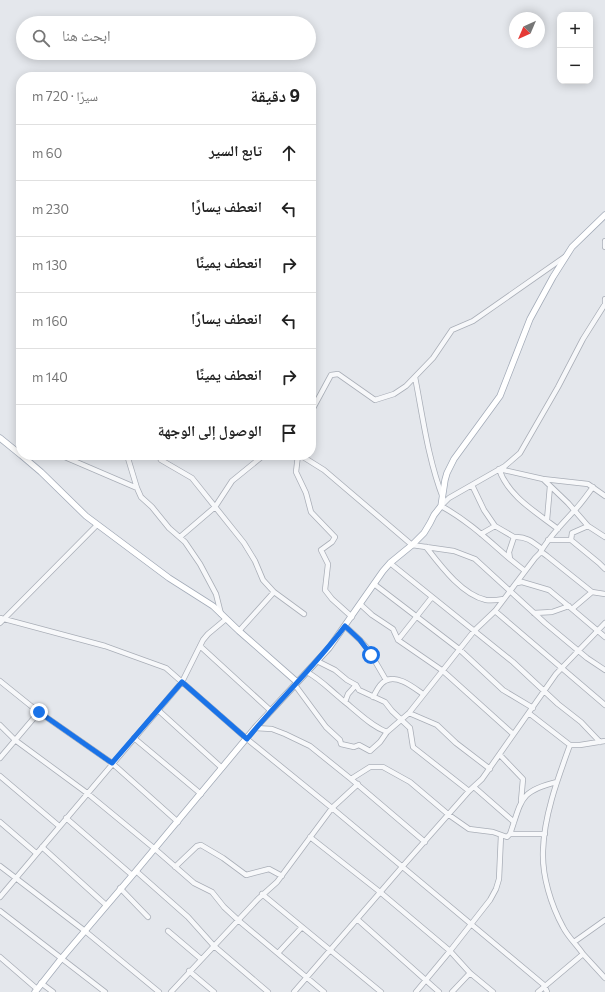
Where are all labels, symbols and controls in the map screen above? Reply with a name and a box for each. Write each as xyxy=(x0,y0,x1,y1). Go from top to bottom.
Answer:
north arrow xyxy=(509,12,545,48)
map controls xyxy=(557,12,593,84)
button: + xyxy=(557,12,593,48)
search box xyxy=(16,16,316,60)
text: ابحث هنا xyxy=(62,26,111,44)
icon: search xyxy=(30,27,52,49)
button: − xyxy=(557,48,593,84)
text: 9 دقيقة xyxy=(251,85,300,106)
text: سيرًا · 720 m xyxy=(32,88,98,104)
text: تابع السير xyxy=(209,141,262,159)
icon: ahead xyxy=(278,142,300,164)
text: 60 m xyxy=(32,145,62,161)
text: انعطف يسارًا xyxy=(191,197,262,215)
icon: left xyxy=(278,198,300,220)
text: 230 m xyxy=(32,201,69,217)
text: انعطف يمينًا xyxy=(196,253,262,271)
icon: right xyxy=(278,254,300,276)
text: 130 m xyxy=(32,257,67,273)
text: انعطف يسارًا xyxy=(191,309,262,327)
icon: left xyxy=(278,310,300,332)
text: 160 m xyxy=(32,313,68,329)
text: انعطف يمينًا xyxy=(196,365,262,383)
icon: right xyxy=(278,366,300,388)
text: 140 m xyxy=(32,369,68,385)
text: الوصول إلى الوجهة xyxy=(158,421,262,439)
icon: arrive xyxy=(278,422,300,444)
route start xyxy=(362,646,380,664)
route end xyxy=(30,703,48,721)

